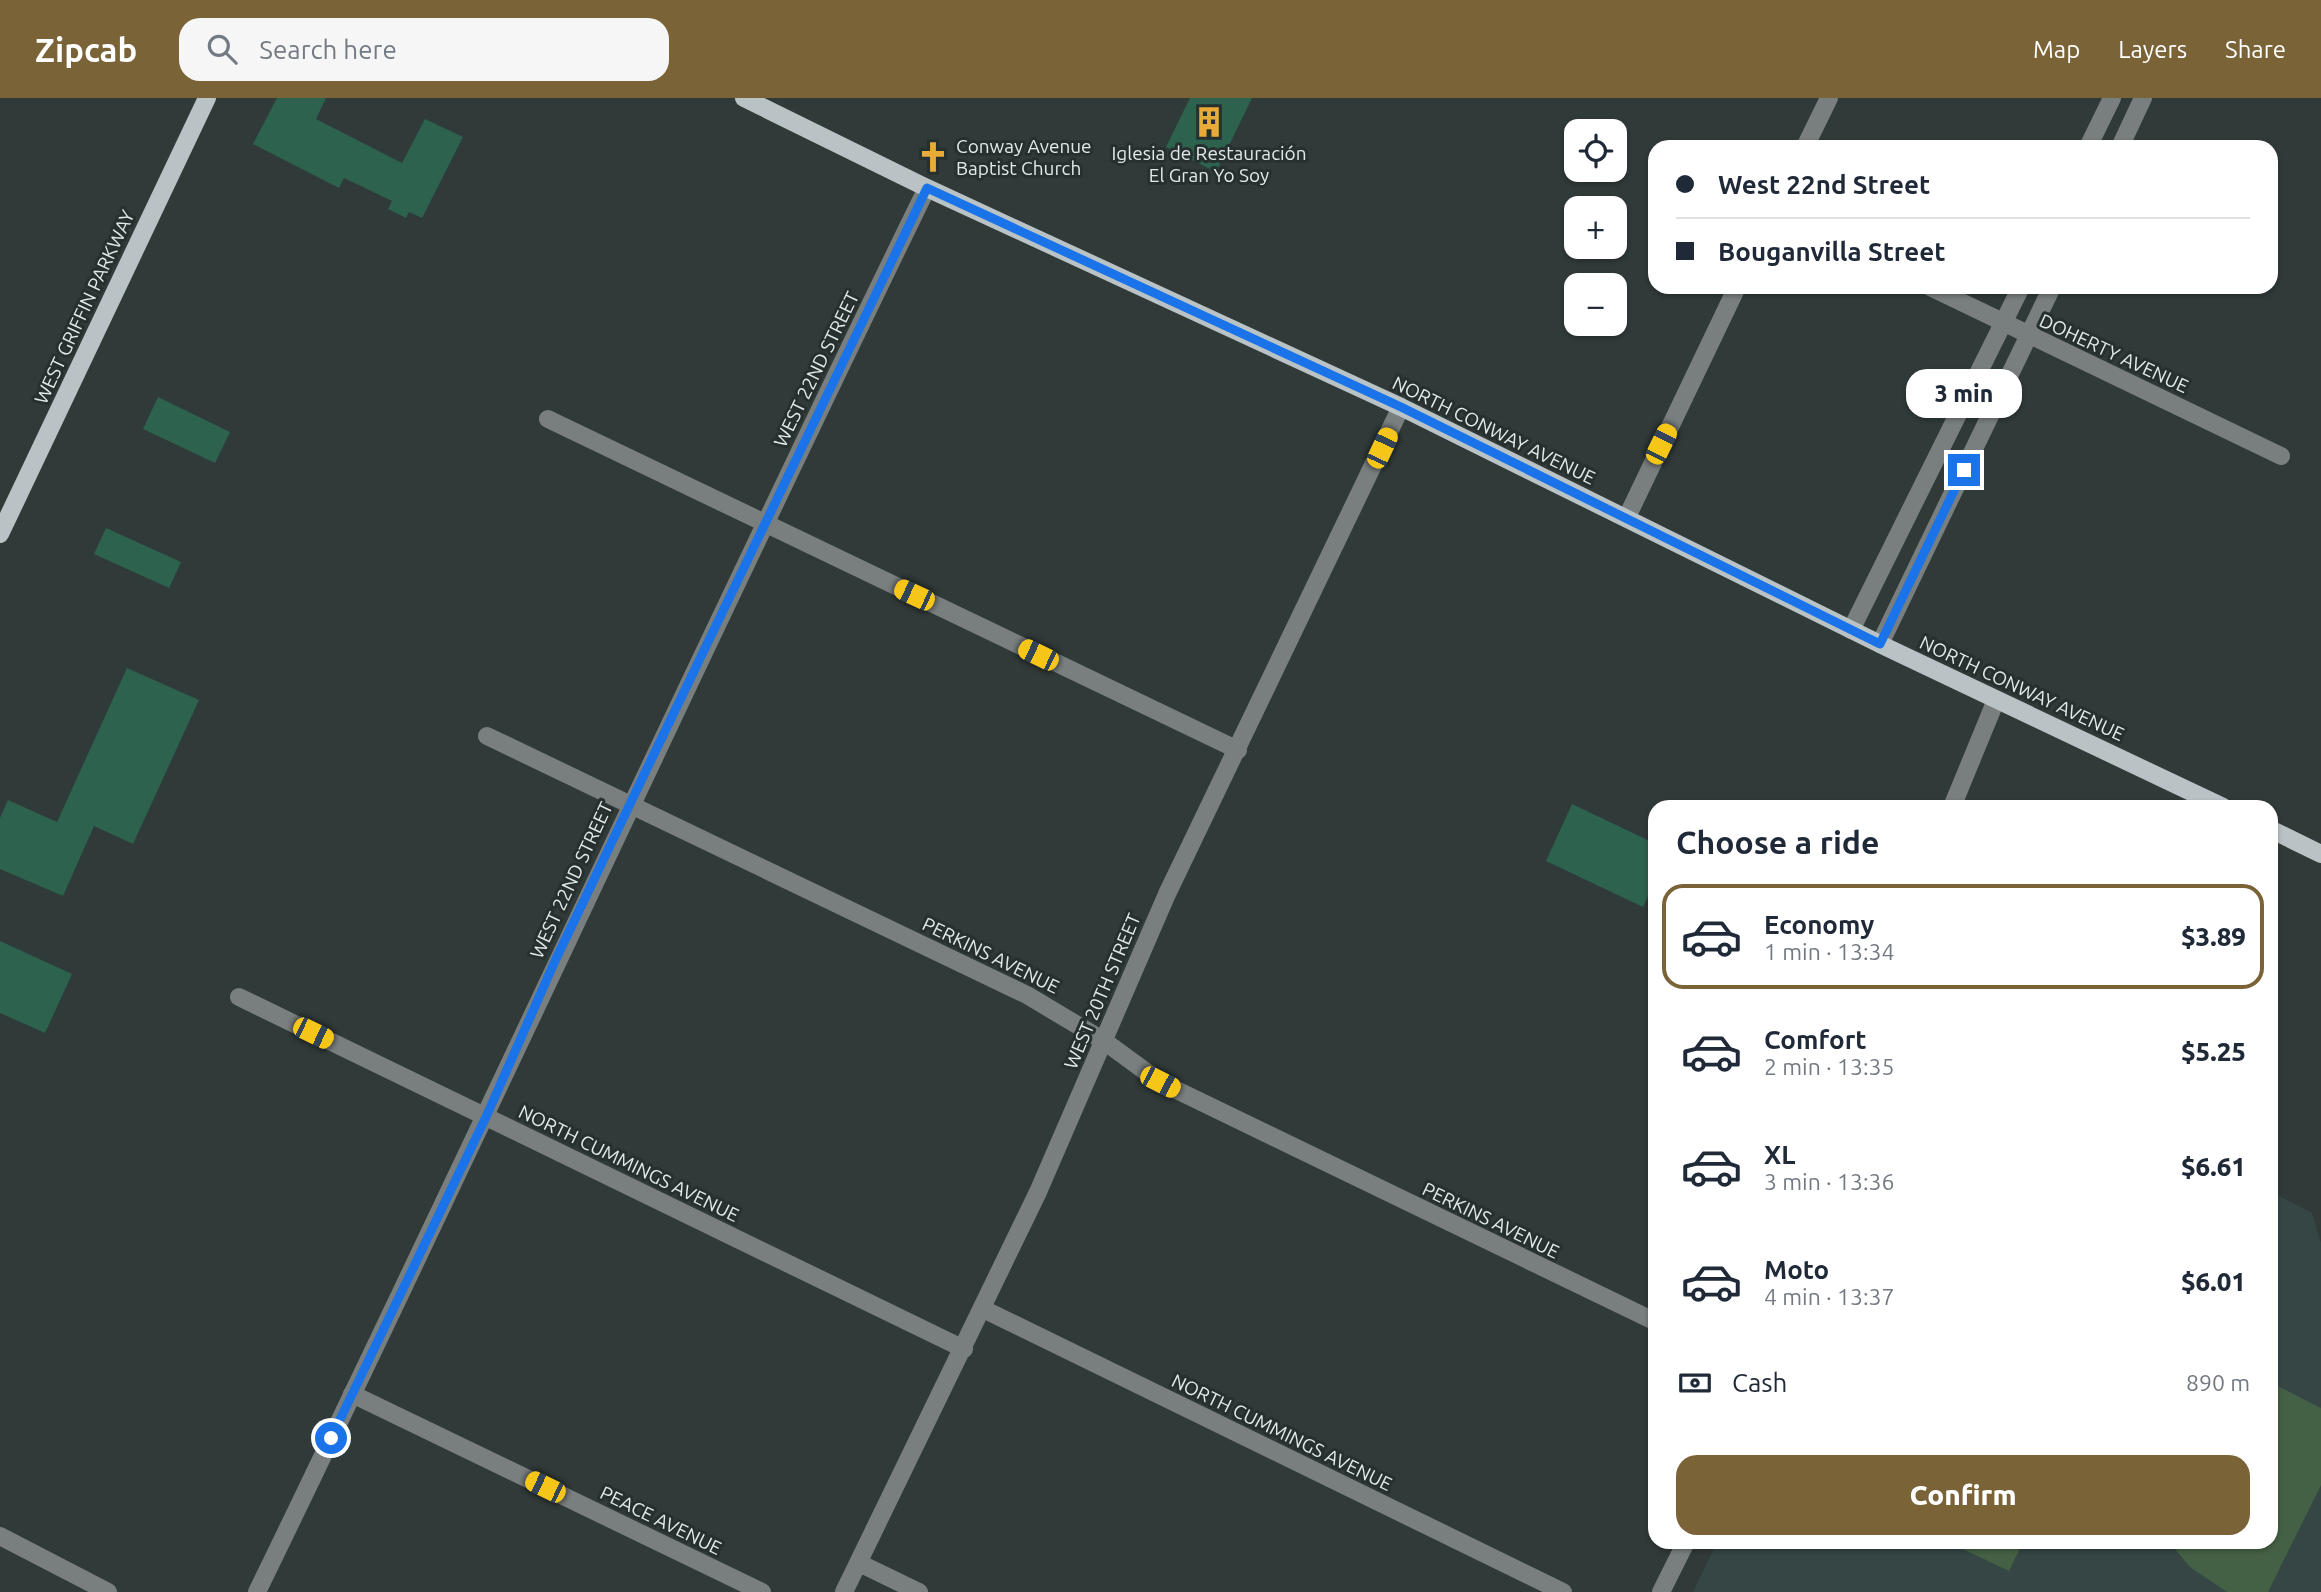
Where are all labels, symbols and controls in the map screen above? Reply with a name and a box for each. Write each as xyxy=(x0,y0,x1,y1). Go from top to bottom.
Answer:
search box xyxy=(179,18,669,81)
icon: search xyxy=(203,30,241,68)
text: Zipcab xyxy=(35,31,137,68)
text: Search here xyxy=(259,35,397,64)
text: Map xyxy=(2033,36,2080,63)
text: Layers xyxy=(2118,36,2187,63)
text: Share xyxy=(2225,36,2286,63)
building icon: Iglesia de Restauración El Gran Yo Soy xyxy=(1192,105,1226,139)
map controls xyxy=(1564,119,1627,336)
button: locate xyxy=(1564,119,1627,182)
place label: Conway Avenue Baptist Church xyxy=(956,135,1092,179)
church icon: Conway Avenue Baptist Church xyxy=(916,140,950,174)
place label: Iglesia de Restauración El Gran Yo Soy xyxy=(1111,142,1307,186)
text: West 22nd Street xyxy=(1718,170,1930,199)
button: + xyxy=(1564,196,1627,259)
street label: WEST GRIFFIN PARKWAY xyxy=(29,207,139,407)
text: Bouganvilla Street xyxy=(1718,237,1946,266)
button: − xyxy=(1564,273,1627,336)
street label: WEST 22ND STREET xyxy=(769,287,863,450)
street label: DOHERTY AVENUE xyxy=(2036,309,2192,397)
callout: 3 min xyxy=(1906,368,2022,418)
street label: NORTH CONWAY AVENUE xyxy=(1389,371,1599,489)
text: 3 min xyxy=(1935,381,1993,406)
car xyxy=(1643,421,1680,467)
car xyxy=(1364,425,1401,471)
route end xyxy=(1948,454,1980,486)
car xyxy=(891,577,938,613)
street label: NORTH CONWAY AVENUE xyxy=(1916,631,2128,745)
car xyxy=(1015,636,1062,674)
street label: WEST 22ND STREET xyxy=(525,798,617,962)
text: Choose a ride xyxy=(1676,824,1879,860)
icon: car xyxy=(1680,905,1743,968)
street label: WEST 20TH STREET xyxy=(1059,910,1145,1072)
text: Economy xyxy=(1764,910,1874,939)
street label: PERKINS AVENUE xyxy=(919,912,1063,998)
text: $3.89 xyxy=(2181,922,2246,951)
text: 1 min · 13:34 xyxy=(1764,939,1895,964)
car xyxy=(290,1014,337,1052)
icon: car xyxy=(1680,1020,1743,1083)
text: Comfort xyxy=(1764,1025,1867,1054)
text: $5.25 xyxy=(2181,1037,2246,1066)
text: 2 min · 13:35 xyxy=(1764,1054,1895,1079)
car xyxy=(1137,1063,1184,1101)
street label: NORTH CUMMINGS AVENUE xyxy=(515,1100,743,1226)
icon: car xyxy=(1680,1135,1743,1198)
text: XL xyxy=(1764,1140,1795,1169)
text: $6.61 xyxy=(2181,1152,2246,1181)
text: 3 min · 13:36 xyxy=(1764,1169,1895,1194)
street label: PERKINS AVENUE xyxy=(1419,1177,1563,1263)
icon: car xyxy=(1680,1250,1743,1313)
text: Moto xyxy=(1764,1255,1829,1284)
text: $6.01 xyxy=(2181,1267,2246,1296)
text: 4 min · 13:37 xyxy=(1764,1284,1895,1309)
icon: cash xyxy=(1676,1364,1714,1402)
text: Cash xyxy=(1732,1368,1787,1397)
street label: NORTH CUMMINGS AVENUE xyxy=(1168,1369,1396,1495)
text: 890 m xyxy=(2186,1370,2250,1395)
route start xyxy=(315,1422,347,1454)
button: Confirm xyxy=(1676,1455,2250,1535)
car xyxy=(522,1468,569,1506)
street label: PEACE AVENUE xyxy=(597,1481,725,1559)

